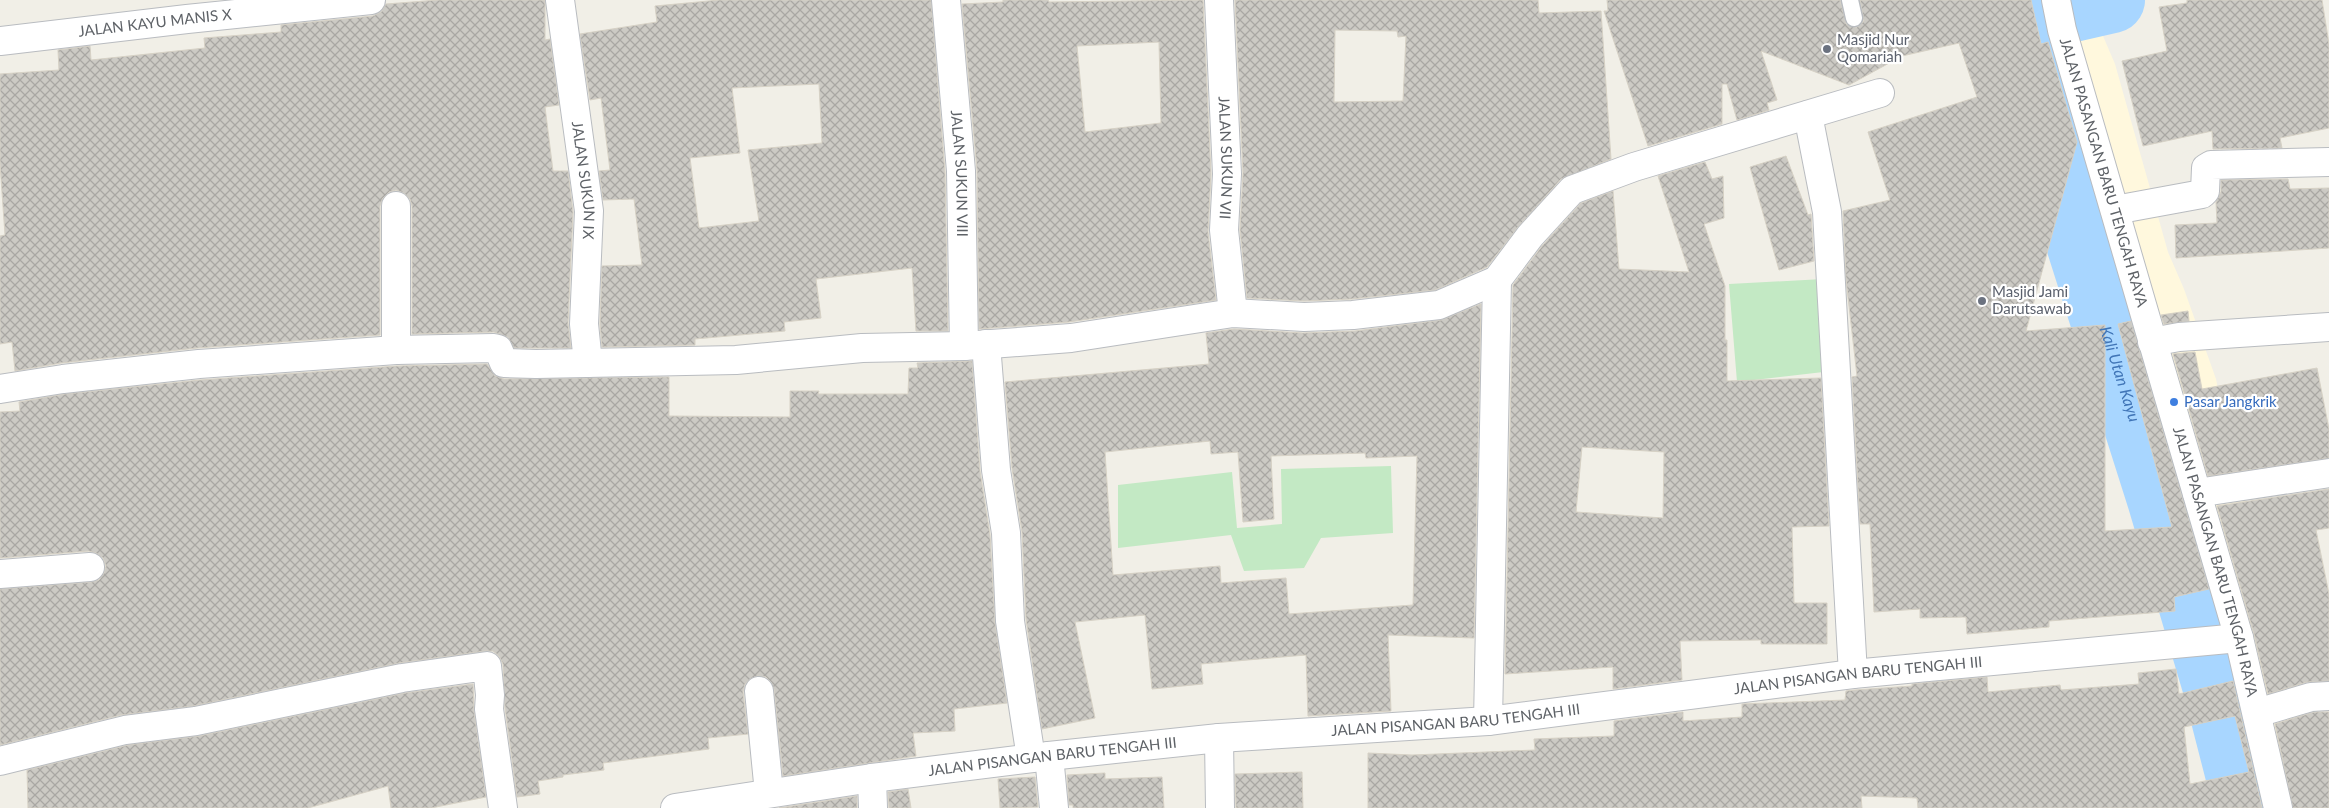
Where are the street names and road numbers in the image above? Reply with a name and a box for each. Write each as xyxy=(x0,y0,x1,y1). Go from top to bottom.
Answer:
street label: JALAN KAYU MANIS X xyxy=(77,4,233,40)
street label: JALAN PASANGAN BARU TENGAH RAYA xyxy=(2057,35,2152,310)
street label: JALAN SUKUN VII xyxy=(1215,96,1237,220)
street label: JALAN SUKUN VIII xyxy=(948,109,972,237)
street label: JALAN SUKUN IX xyxy=(569,120,599,240)
street label: JALAN PASANGAN BARU TENGAH RAYA xyxy=(2170,424,2262,699)
street label: JALAN PISANGAN BARU TENGAH III xyxy=(1733,652,1983,697)
street label: JALAN PISANGAN BARU TENGAH III xyxy=(1331,699,1581,739)
street label: JALAN PISANGAN BARU TENGAH III xyxy=(927,733,1178,779)

